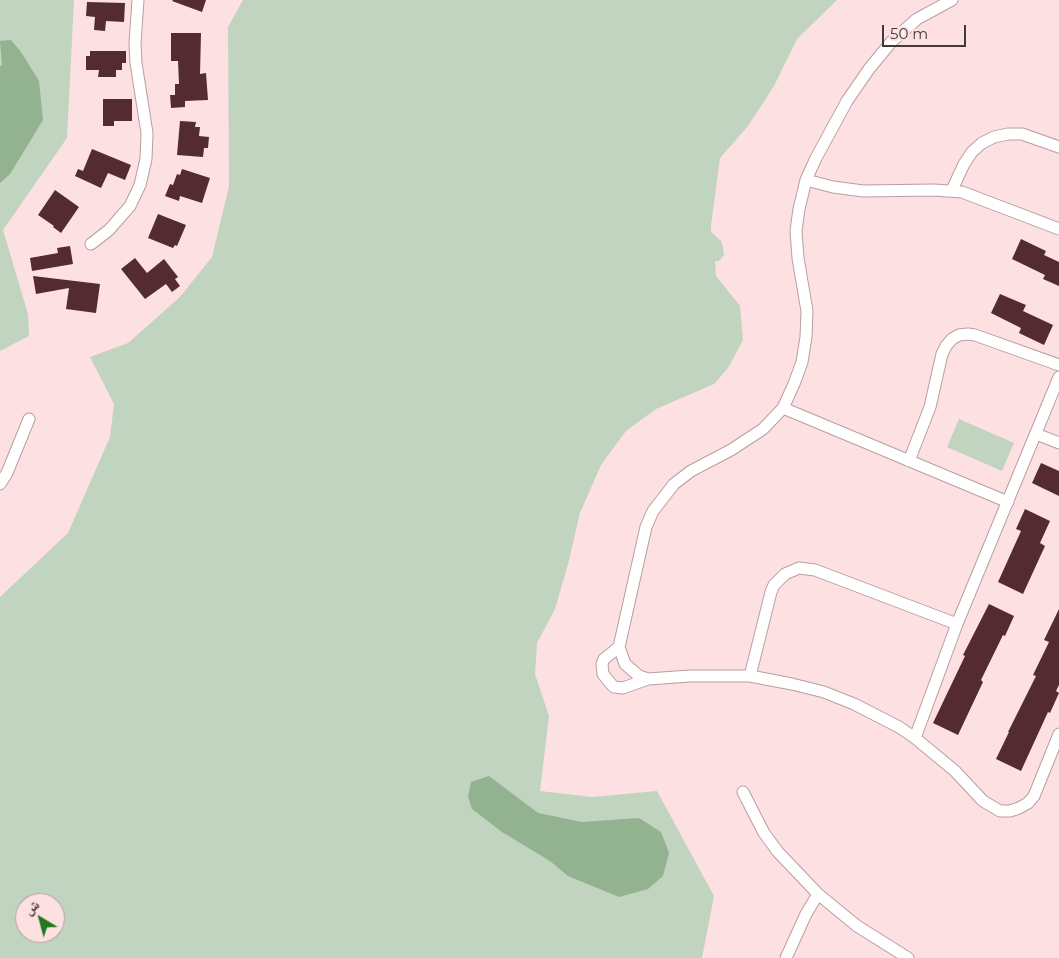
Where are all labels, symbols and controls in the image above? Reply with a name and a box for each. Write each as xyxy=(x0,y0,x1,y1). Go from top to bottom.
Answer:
scale bar xyxy=(884,15,968,47)
text: 50 m xyxy=(890,24,928,43)
north arrow xyxy=(15,893,65,943)
text: ش xyxy=(20,895,43,918)

